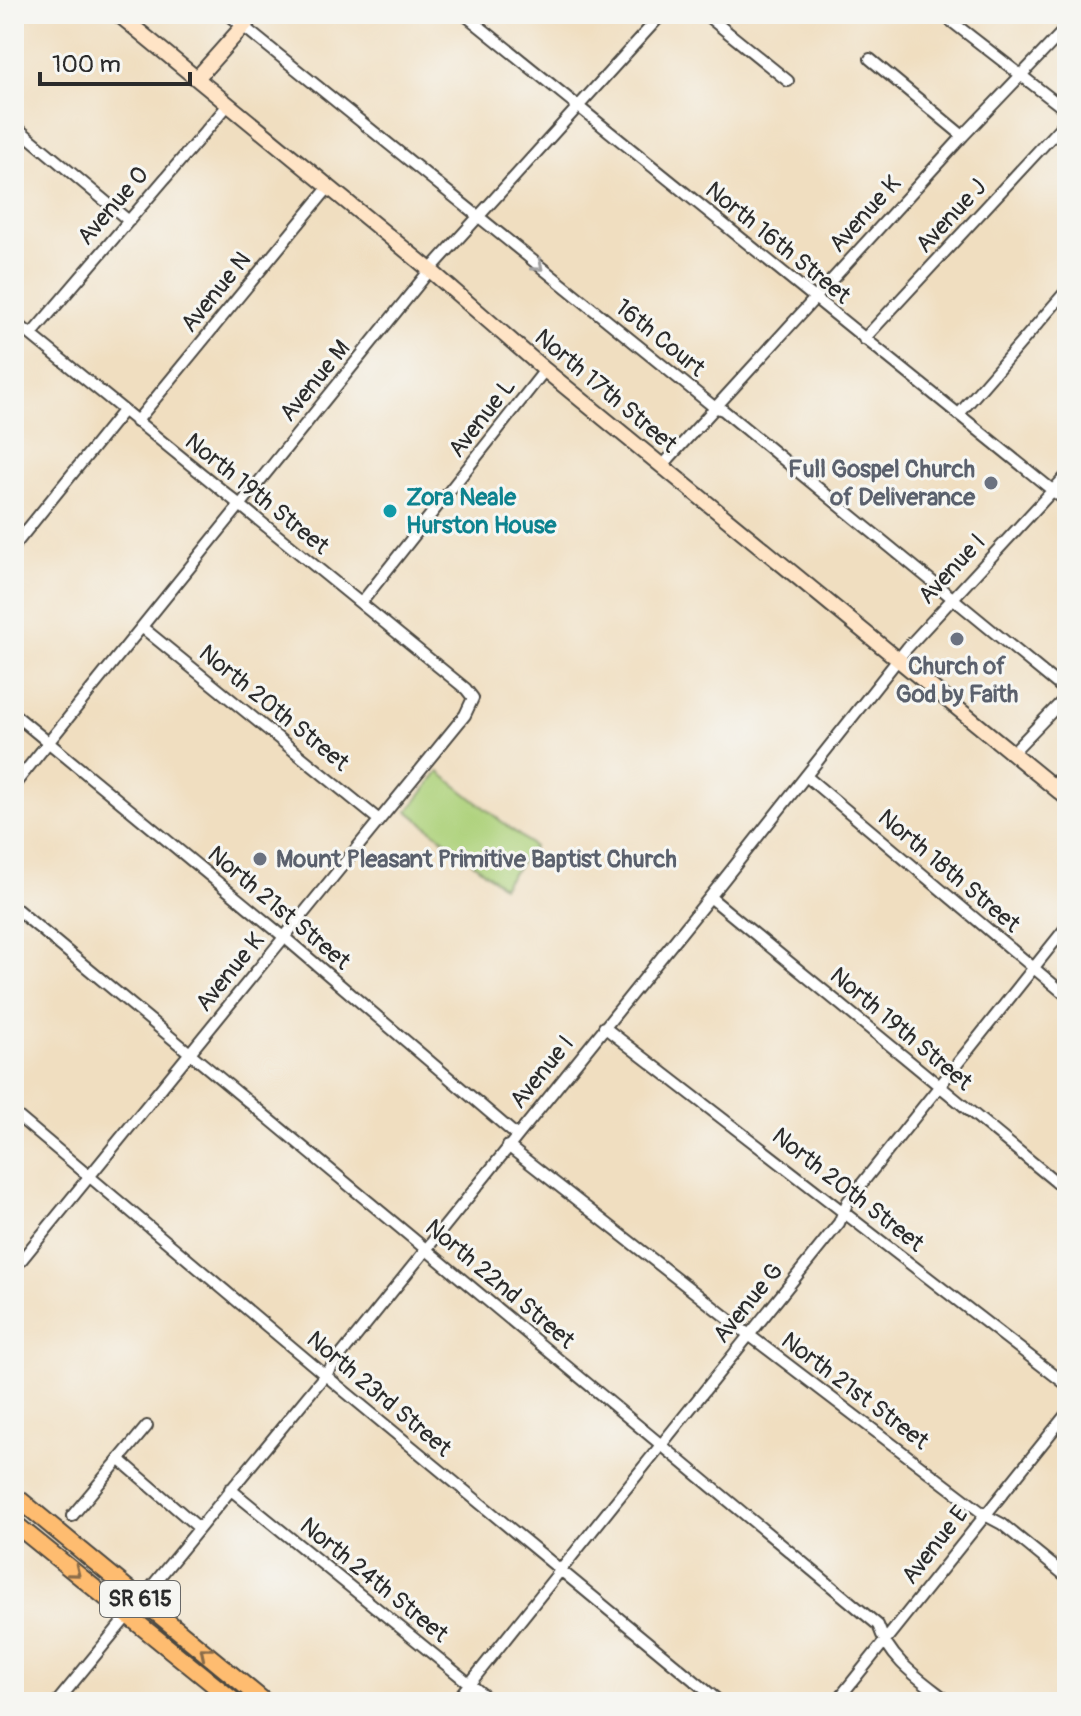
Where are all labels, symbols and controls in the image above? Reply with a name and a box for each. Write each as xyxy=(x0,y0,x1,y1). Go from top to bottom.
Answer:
scale bar xyxy=(40,36,190,86)
text: 100 m xyxy=(52,50,121,79)
street label: Avenue O xyxy=(71,161,155,251)
street label: Avenue K xyxy=(823,170,907,258)
street label: Avenue J xyxy=(910,173,992,259)
street label: North 16th Street xyxy=(700,176,857,311)
street label: Avenue N xyxy=(175,246,257,338)
one-way arrow xyxy=(529,256,544,270)
street label: 16th Court xyxy=(609,293,711,383)
street label: North 17th Street xyxy=(529,323,683,459)
street label: Avenue M xyxy=(273,334,357,428)
street label: Avenue L xyxy=(442,373,522,463)
street label: North 19th Street xyxy=(179,427,335,561)
place label: Full Gospel Church of Deliverance xyxy=(788,455,976,512)
marker: Full Gospel Church of Deliverance xyxy=(982,474,1000,492)
place label: Zora Neale Hurston House xyxy=(406,483,558,540)
marker: Zora Neale Hurston House xyxy=(381,502,399,520)
street label: Avenue I xyxy=(912,528,992,610)
marker: Church of God by Faith xyxy=(948,630,966,648)
street label: North 20th Street xyxy=(193,639,355,778)
place label: Church of God by Faith xyxy=(896,652,1018,709)
street label: North 18th Street xyxy=(872,803,1026,939)
street label: North 21st Street xyxy=(202,840,356,976)
place label: Mount Pleasant Primitive Baptist Church xyxy=(276,845,677,874)
marker: Mount Pleasant Primitive Baptist Church xyxy=(251,850,269,868)
street label: Avenue K xyxy=(189,927,271,1017)
street label: North 19th Street xyxy=(824,961,978,1097)
street label: Avenue I xyxy=(504,1030,580,1114)
street label: North 20th Street xyxy=(766,1122,930,1259)
street label: North 22nd Street xyxy=(419,1213,581,1355)
street label: Avenue G xyxy=(707,1257,789,1349)
street label: North 23rd Street xyxy=(301,1325,458,1463)
street label: North 21st Street xyxy=(775,1326,935,1456)
street label: Avenue E xyxy=(895,1500,975,1590)
street label: North 24th Street xyxy=(294,1511,454,1649)
one-way arrow xyxy=(65,1562,80,1577)
road number: SR 615 xyxy=(100,1581,180,1617)
one-way arrow xyxy=(199,1648,214,1662)

